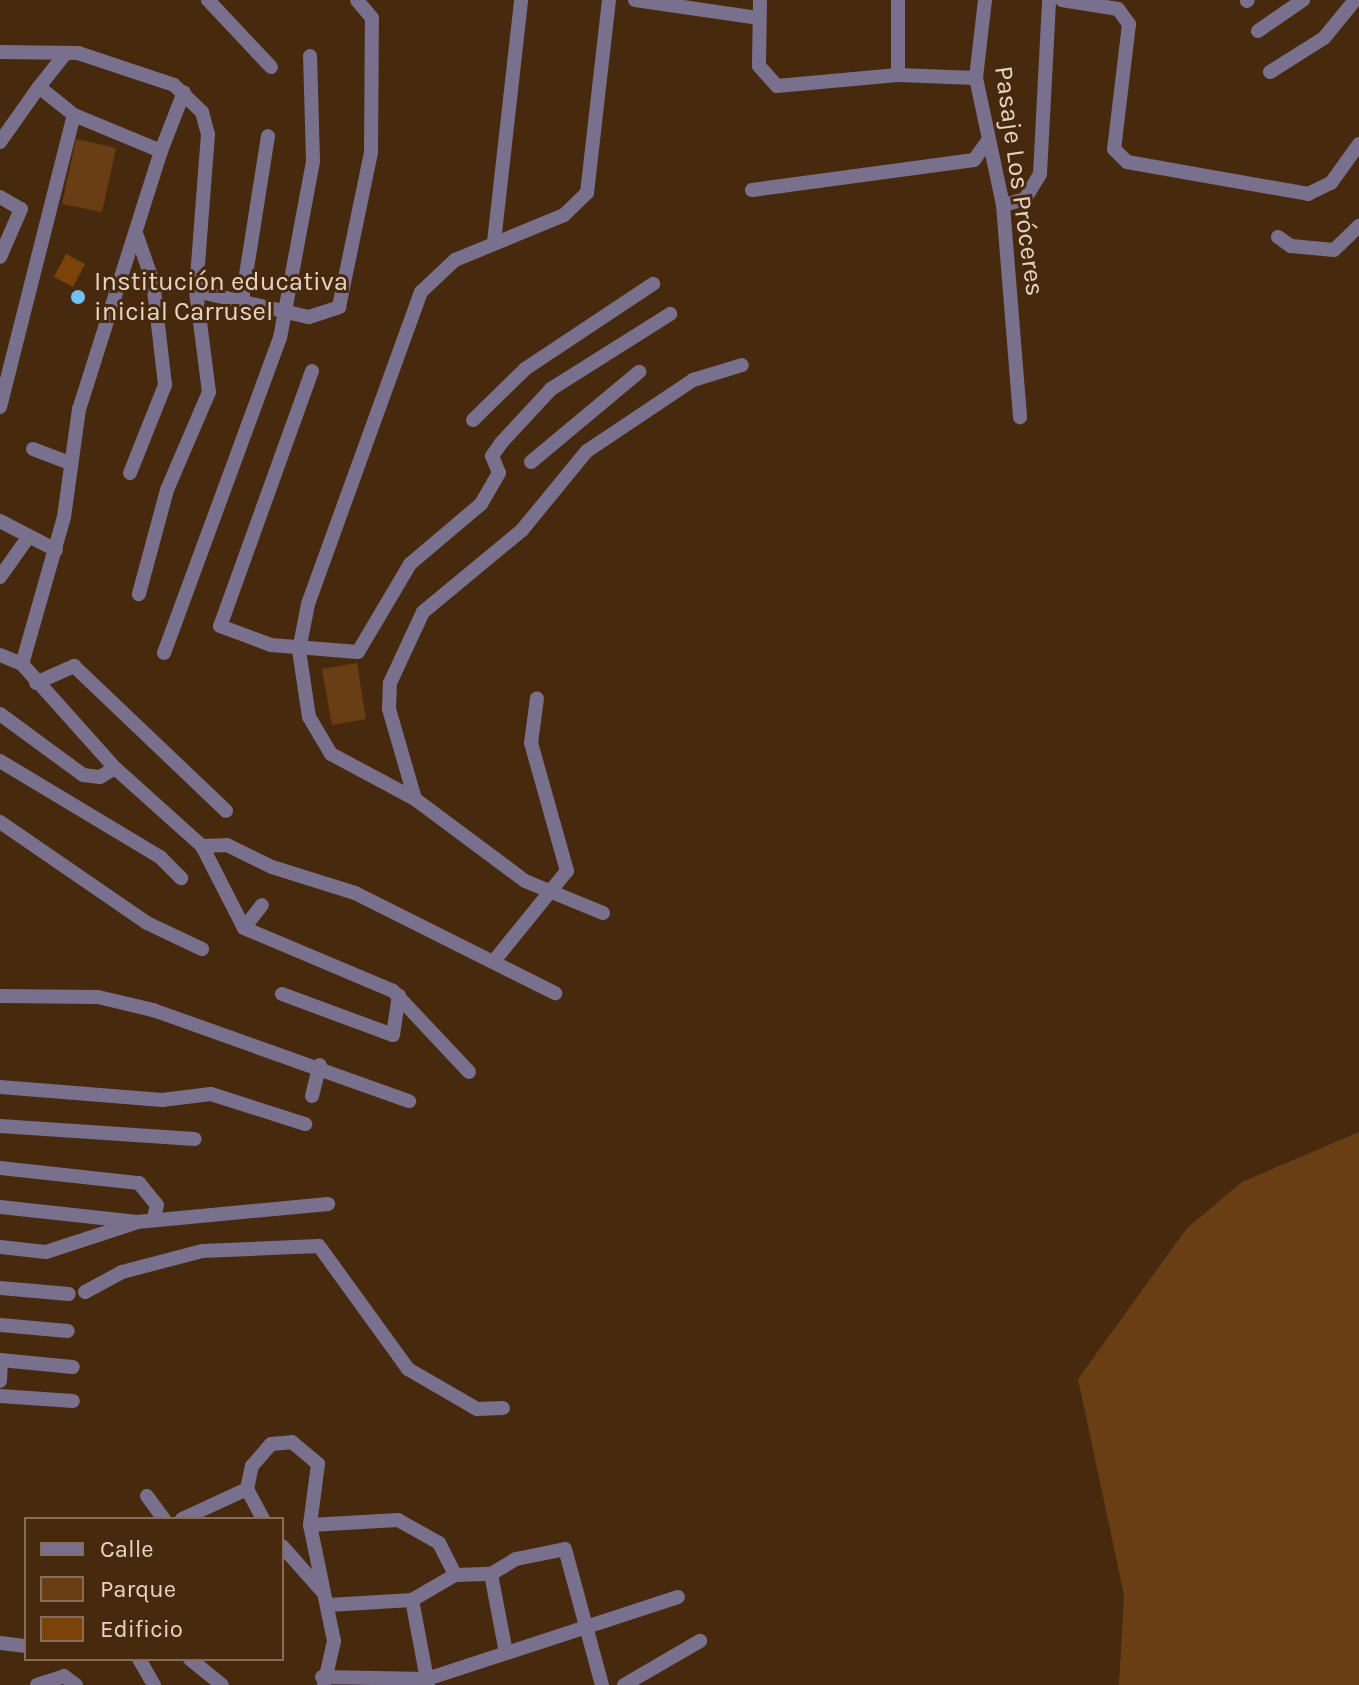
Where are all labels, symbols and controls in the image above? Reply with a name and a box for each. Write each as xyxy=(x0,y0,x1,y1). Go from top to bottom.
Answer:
street label: Pasaje Los Próceres xyxy=(987,64,1051,298)
place label: Institución educativa inicial Carrusel xyxy=(94,266,348,328)
marker: Institución educativa inicial Carrusel xyxy=(69,288,87,306)
legend xyxy=(24,1517,284,1661)
text: Calle xyxy=(100,1535,154,1563)
text: Parque xyxy=(100,1575,176,1603)
text: Edificio xyxy=(100,1615,183,1643)

